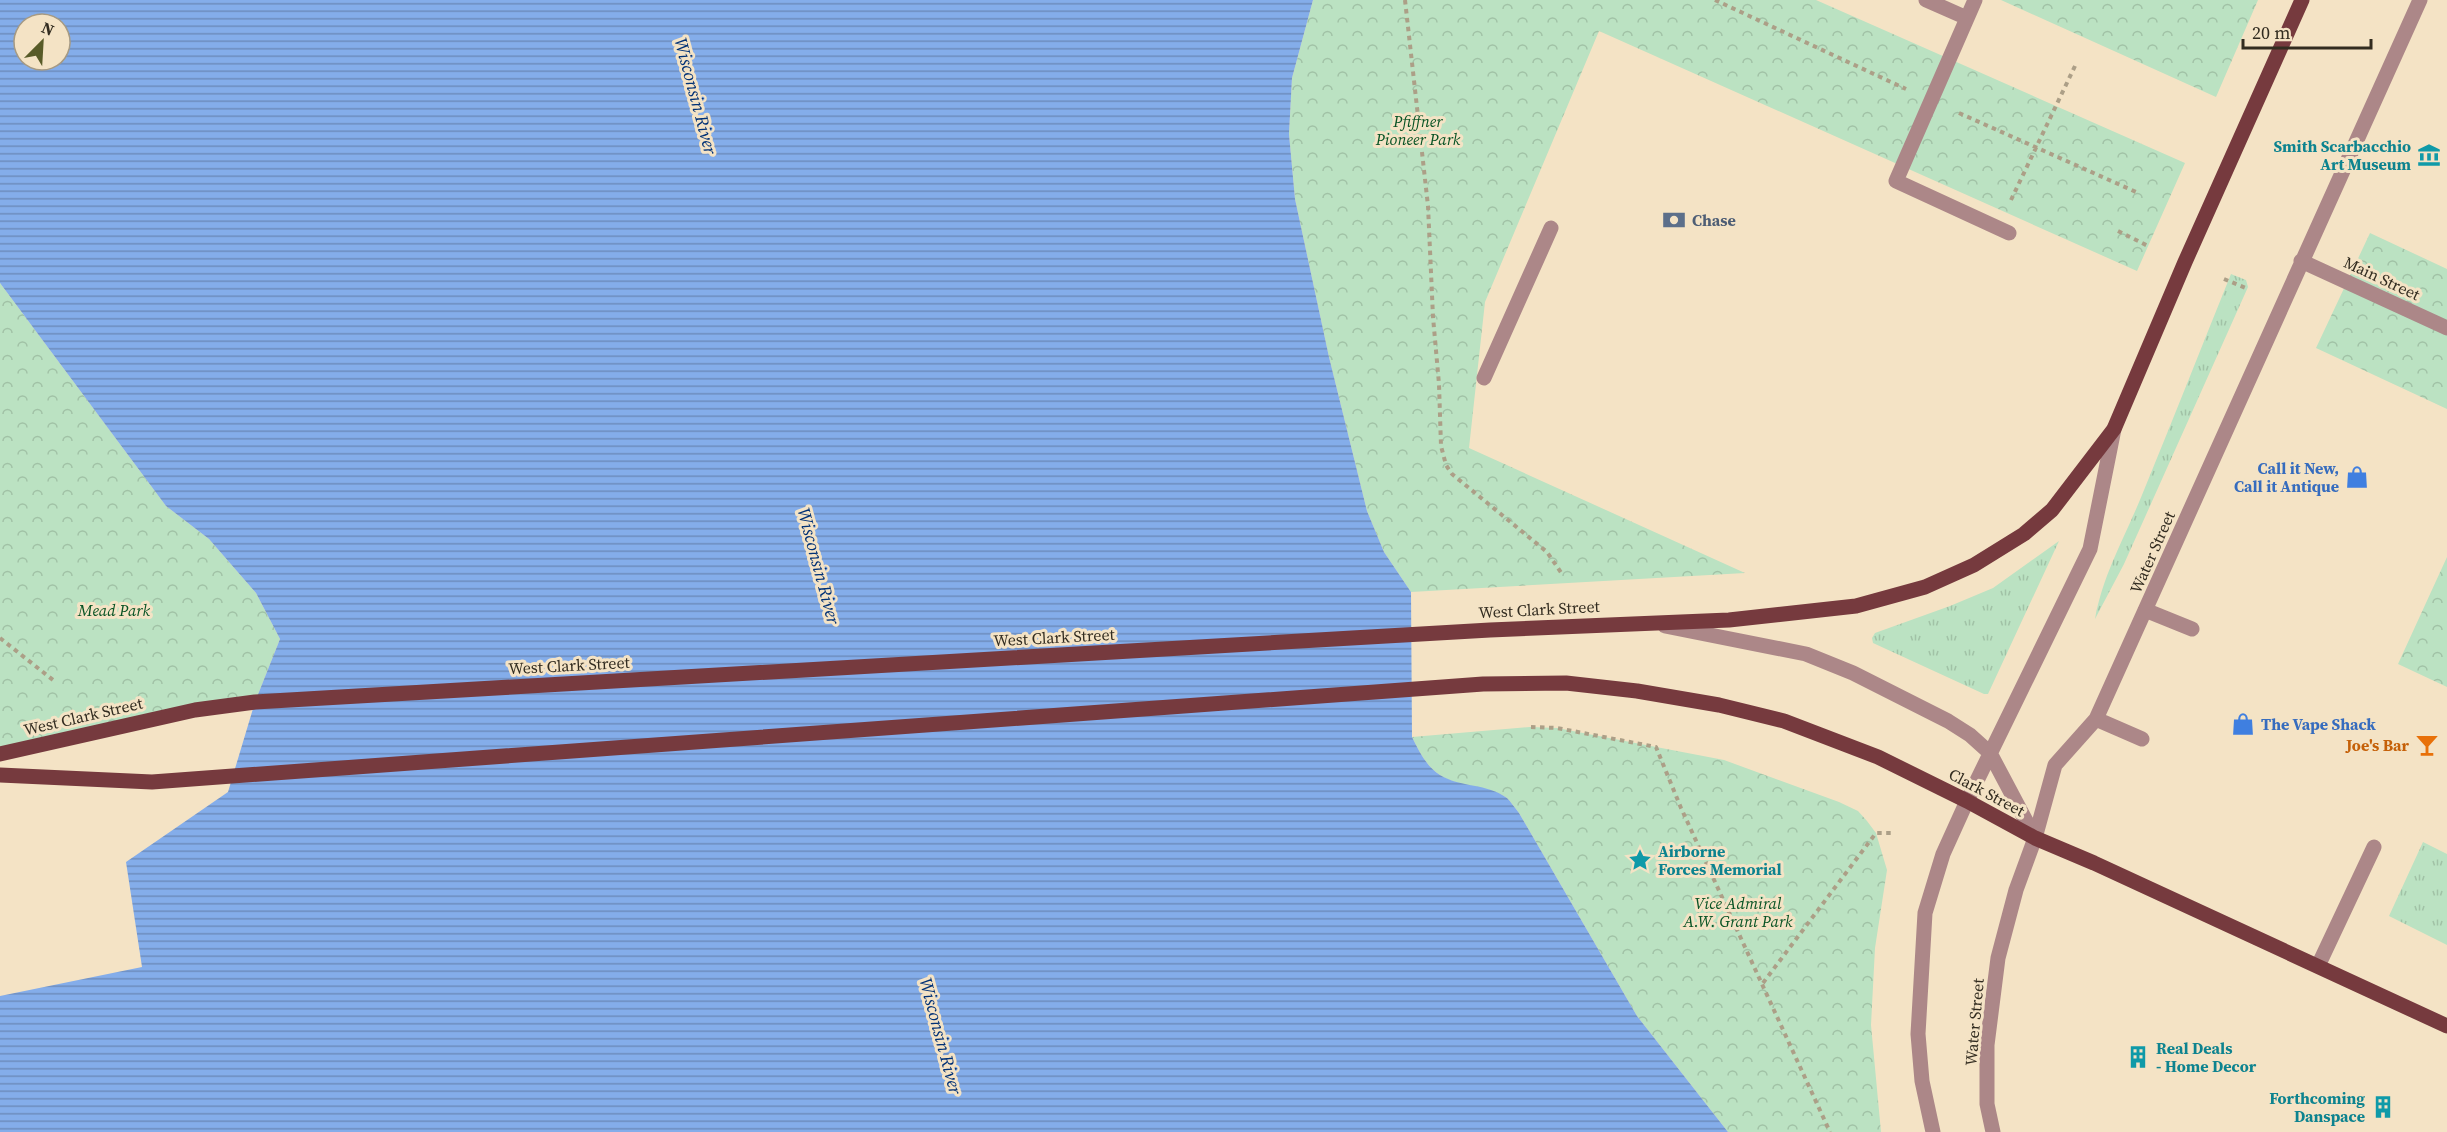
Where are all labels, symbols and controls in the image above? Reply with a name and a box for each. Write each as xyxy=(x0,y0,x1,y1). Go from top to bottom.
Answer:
north arrow xyxy=(12,12,72,72)
scale bar xyxy=(2243,12,2370,50)
text: N xyxy=(38,16,58,41)
text: 20 m xyxy=(2252,20,2290,45)
water label: Wisconsin River xyxy=(668,35,724,158)
park label: Pfiffner Pioneer Park xyxy=(1375,110,1461,150)
place label: Smith Scarbacchio Art Museum xyxy=(2273,135,2411,175)
museum icon: Smith Scarbacchio Art Museum xyxy=(2416,142,2442,168)
bank icon: Chase xyxy=(1661,207,1687,233)
place label: Chase xyxy=(1692,209,1736,231)
street label: Main Street xyxy=(2340,251,2424,306)
place label: Call it New, Call it Antique xyxy=(2234,457,2339,497)
shop icon: Call it New, Call it Antique xyxy=(2344,464,2370,490)
water label: Wisconsin River xyxy=(791,505,847,628)
street label: Water Street xyxy=(2124,507,2180,597)
street label: West Clark Street xyxy=(1478,595,1601,623)
park label: Mead Park xyxy=(77,599,150,621)
street label: West Clark Street xyxy=(993,623,1116,651)
street label: West Clark Street xyxy=(508,651,631,679)
street label: West Clark Street xyxy=(21,691,145,740)
shop icon: The Vape Shack xyxy=(2230,711,2256,737)
place label: The Vape Shack xyxy=(2261,713,2376,735)
bar icon: Joe's Bar xyxy=(2414,732,2440,758)
place label: Joe's Bar xyxy=(2345,734,2410,756)
street label: Clark Street xyxy=(1945,763,2030,822)
place label: Airborne Forces Memorial xyxy=(1658,840,1782,880)
place icon: Airborne Forces Memorial xyxy=(1627,847,1653,873)
park label: Vice Admiral A.W. Grant Park xyxy=(1682,892,1793,932)
water label: Wisconsin River xyxy=(913,975,969,1098)
street label: Water Street xyxy=(1959,977,1989,1067)
place label: Real Deals - Home Decor xyxy=(2156,1037,2257,1077)
building icon: Real Deals - Home Decor xyxy=(2125,1044,2151,1070)
place label: Forthcoming Danspace xyxy=(2269,1087,2365,1127)
building icon: Forthcoming Danspace xyxy=(2370,1094,2396,1120)

